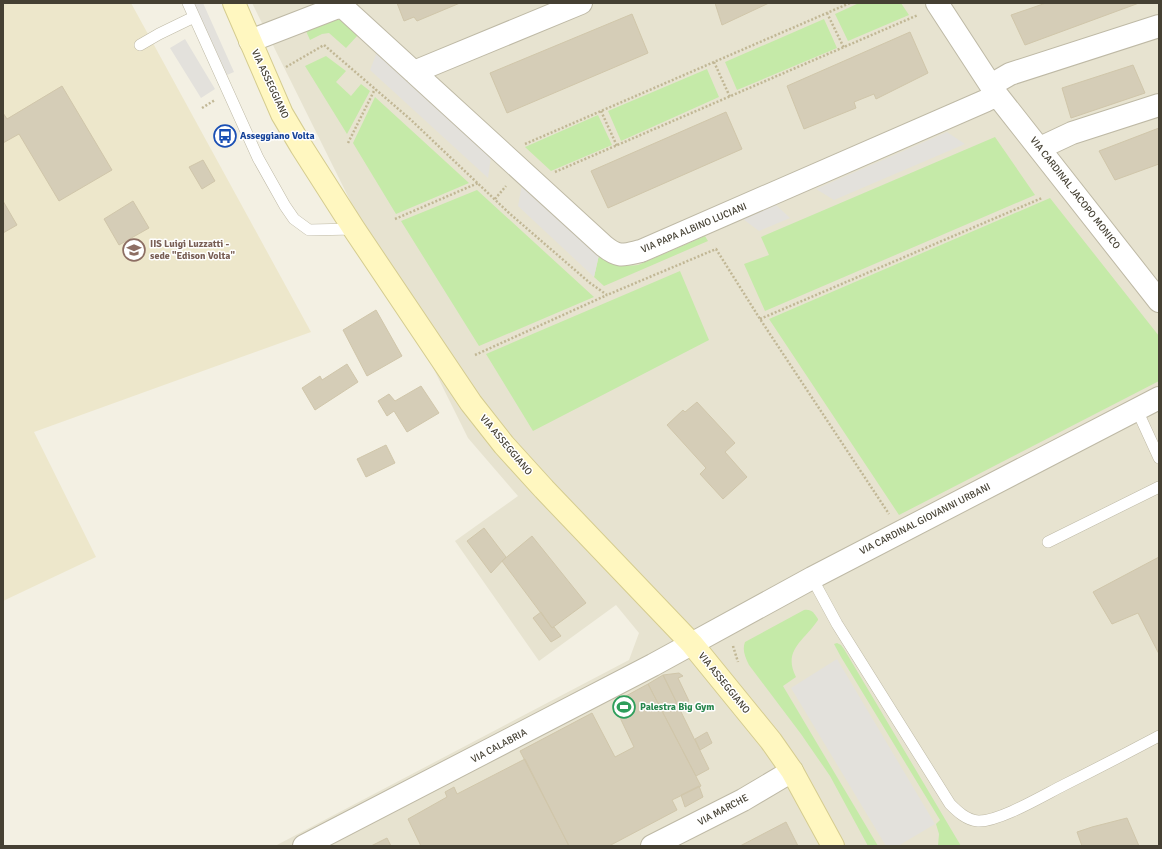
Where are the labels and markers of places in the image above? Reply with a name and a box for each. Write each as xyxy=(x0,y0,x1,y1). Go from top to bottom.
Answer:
bus stop icon: Asseggiano Volta xyxy=(212,123,238,149)
place label: Asseggiano Volta xyxy=(240,130,315,142)
school or university icon: IIS Luigi Luzzatti - sede "Edison Volta" xyxy=(121,237,147,263)
place label: IIS Luigi Luzzatti - sede "Edison Volta" xyxy=(150,238,235,262)
sports icon: Palestra Big Gym xyxy=(611,694,637,720)
place label: Palestra Big Gym xyxy=(640,701,714,713)

